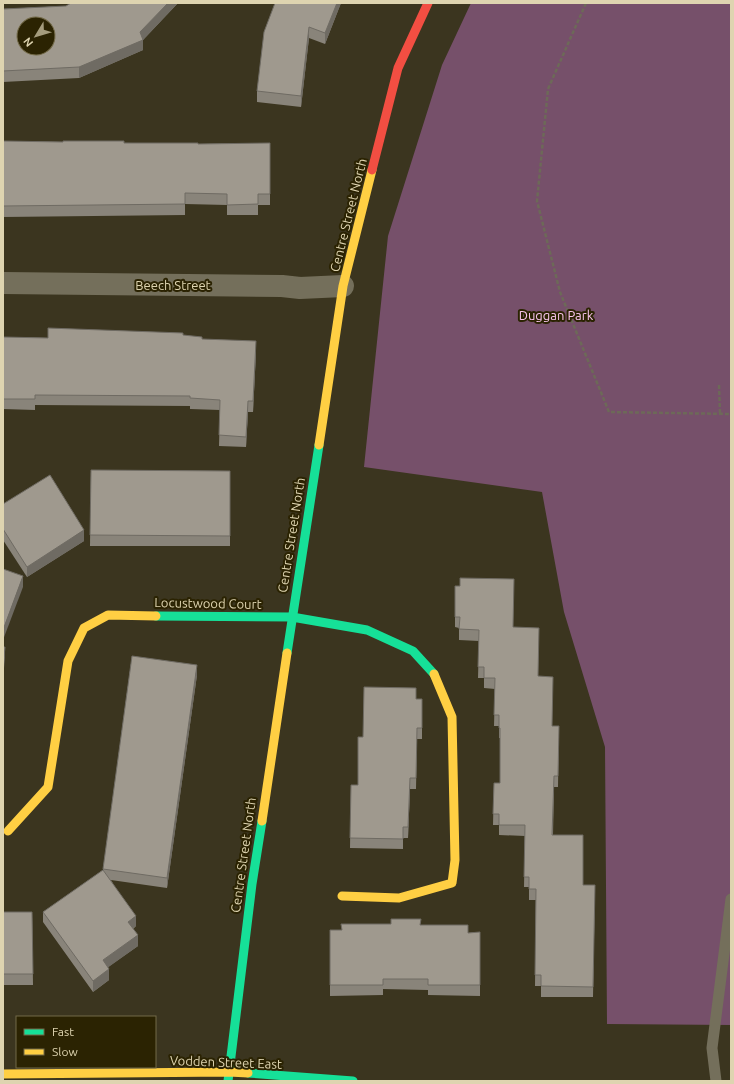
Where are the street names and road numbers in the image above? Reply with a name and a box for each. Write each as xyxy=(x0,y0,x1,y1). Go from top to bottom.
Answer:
street label: Centre Street North xyxy=(327,157,369,273)
street label: Beech Street xyxy=(135,278,211,292)
street label: Centre Street North xyxy=(275,476,307,594)
street label: Locustwood Court xyxy=(154,595,262,611)
street label: Centre Street North xyxy=(228,796,258,914)
street label: Vodden Street East xyxy=(170,1053,282,1071)

